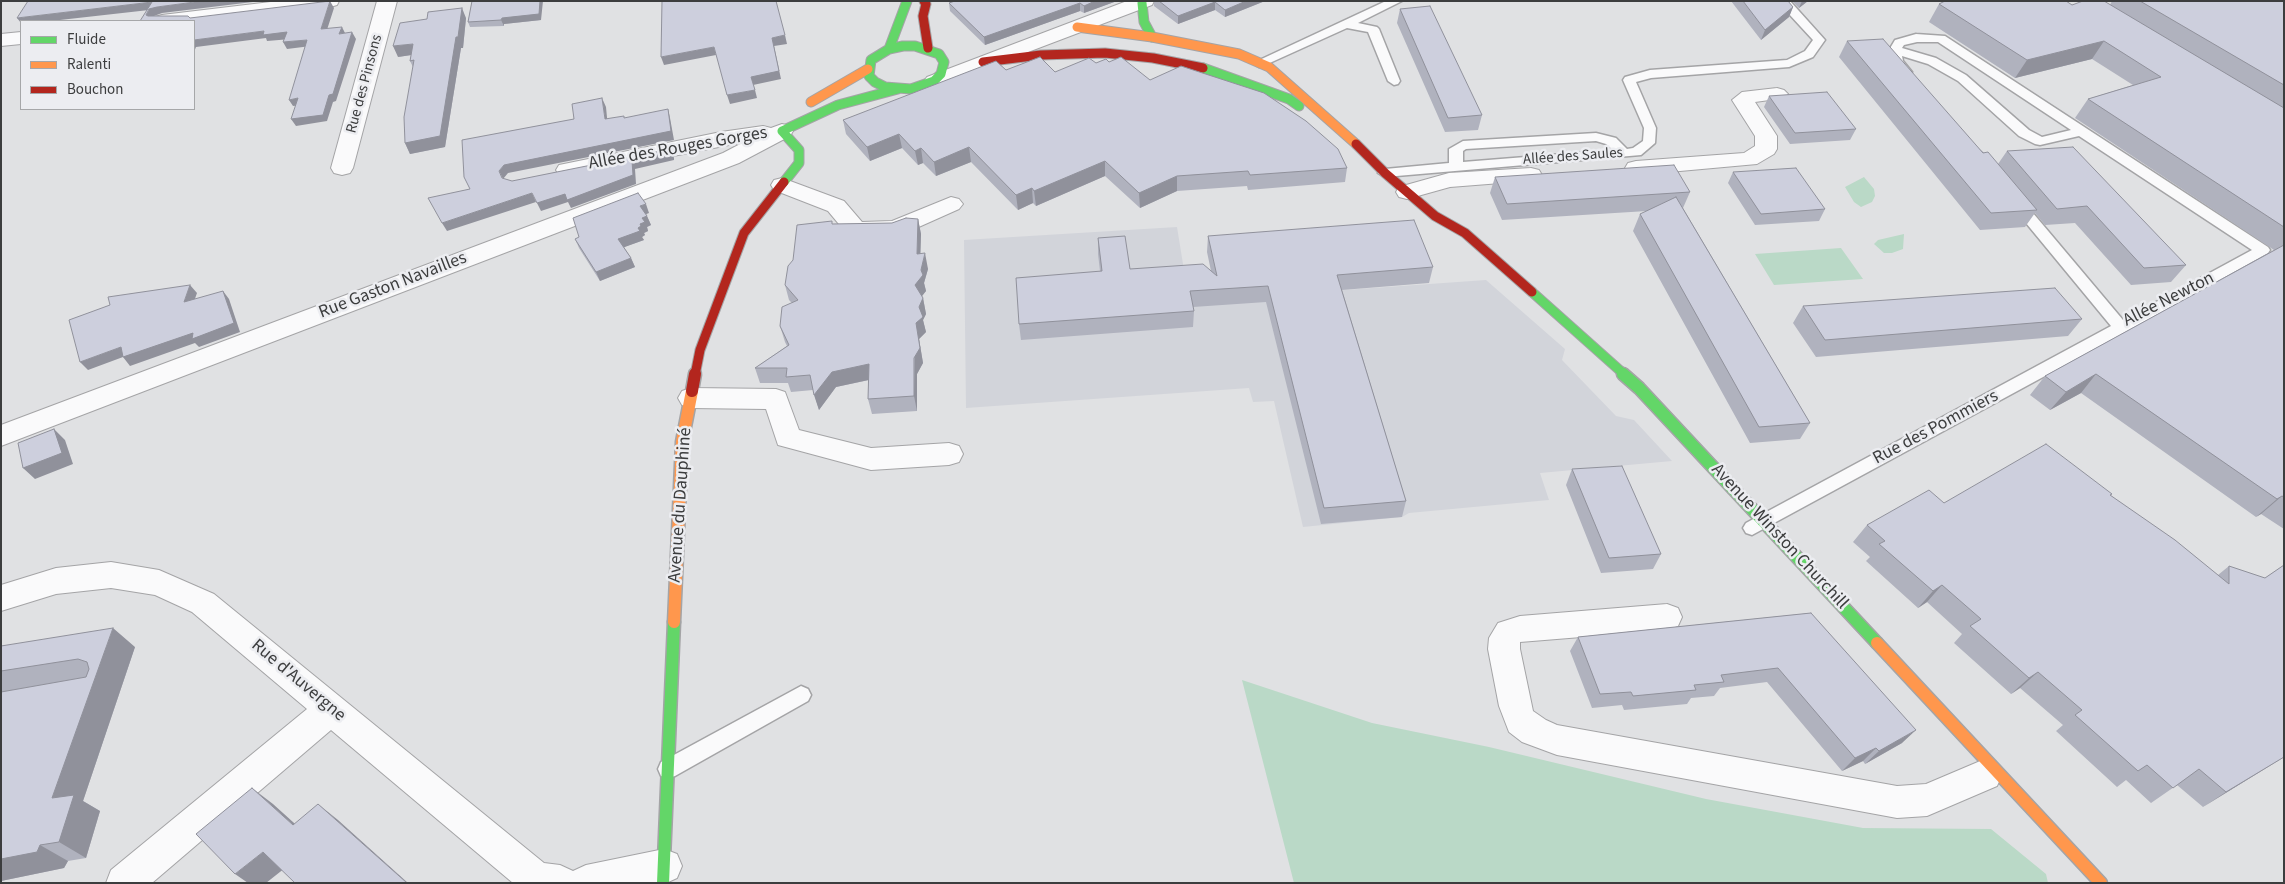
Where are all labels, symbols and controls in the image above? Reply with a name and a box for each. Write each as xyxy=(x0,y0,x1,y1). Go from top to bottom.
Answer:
legend xyxy=(20,20,195,110)
text: Fluide xyxy=(67,29,106,50)
street label: Rue des Pinsons xyxy=(343,33,387,135)
text: Ralenti xyxy=(67,54,111,75)
text: Bouchon xyxy=(67,79,123,100)
street label: Allée des Rouges Gorges xyxy=(587,123,769,175)
street label: Allée des Saules xyxy=(1522,145,1624,169)
street label: Rue Gaston Navailles xyxy=(316,248,470,324)
street label: Allée Newton xyxy=(2120,268,2218,332)
street label: Rue des Pommiers xyxy=(1870,386,2002,470)
street label: Avenue du Dauphiné xyxy=(665,427,697,583)
street label: Avenue Winston Churchill xyxy=(1706,460,1852,614)
street label: Rue d'Auvergne xyxy=(246,635,350,727)

